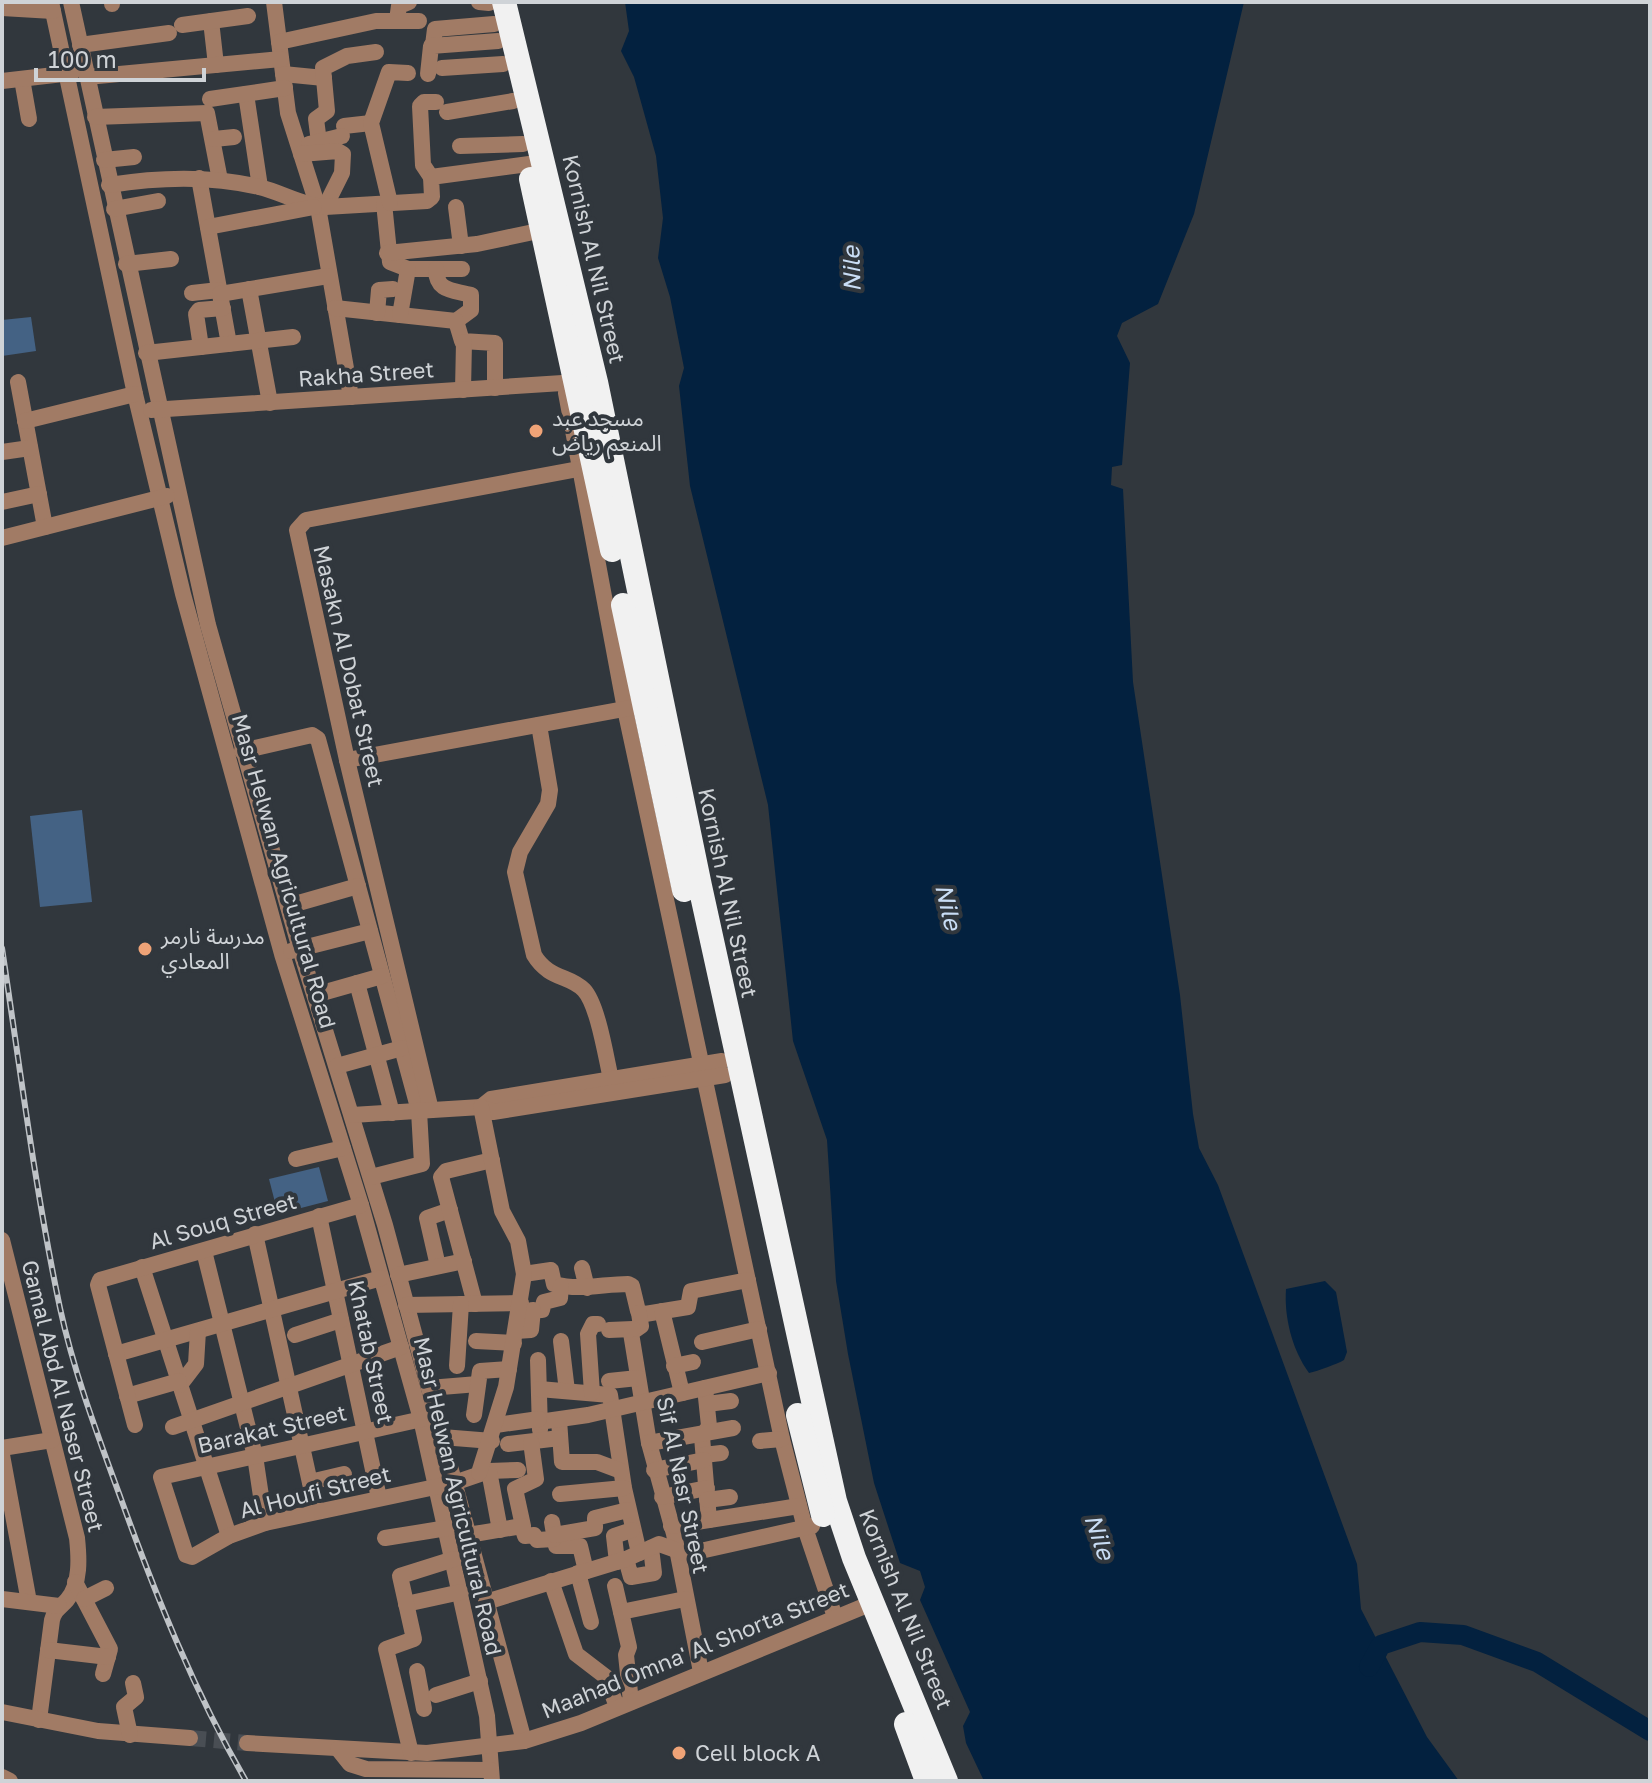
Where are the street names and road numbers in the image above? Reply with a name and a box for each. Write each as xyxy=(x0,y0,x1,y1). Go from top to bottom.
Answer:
street label: Kornish Al Nil Street xyxy=(557,152,632,366)
street label: Rakha Street xyxy=(297,355,435,392)
street label: Masakn Al Dobat Street xyxy=(308,542,390,790)
street label: Masr Helwan Agricultural Road xyxy=(227,710,342,1031)
street label: Kornish Al Nil Street xyxy=(693,786,764,1000)
street label: Al Souq Street xyxy=(146,1187,299,1254)
street label: Gamal Abd Al Naser Street xyxy=(17,1257,110,1535)
street label: Khatab Street xyxy=(343,1278,400,1426)
street label: Masr Helwan Agricultural Road xyxy=(409,1334,508,1658)
street label: Sif Al Nasr Street xyxy=(652,1394,715,1576)
street label: Barakat Street xyxy=(195,1398,349,1459)
street label: Al Houfi Street xyxy=(237,1460,393,1523)
street label: Kornish Al Nil Street xyxy=(854,1505,959,1713)
street label: Maahad Omna' Al Shorta Street xyxy=(537,1575,852,1724)

